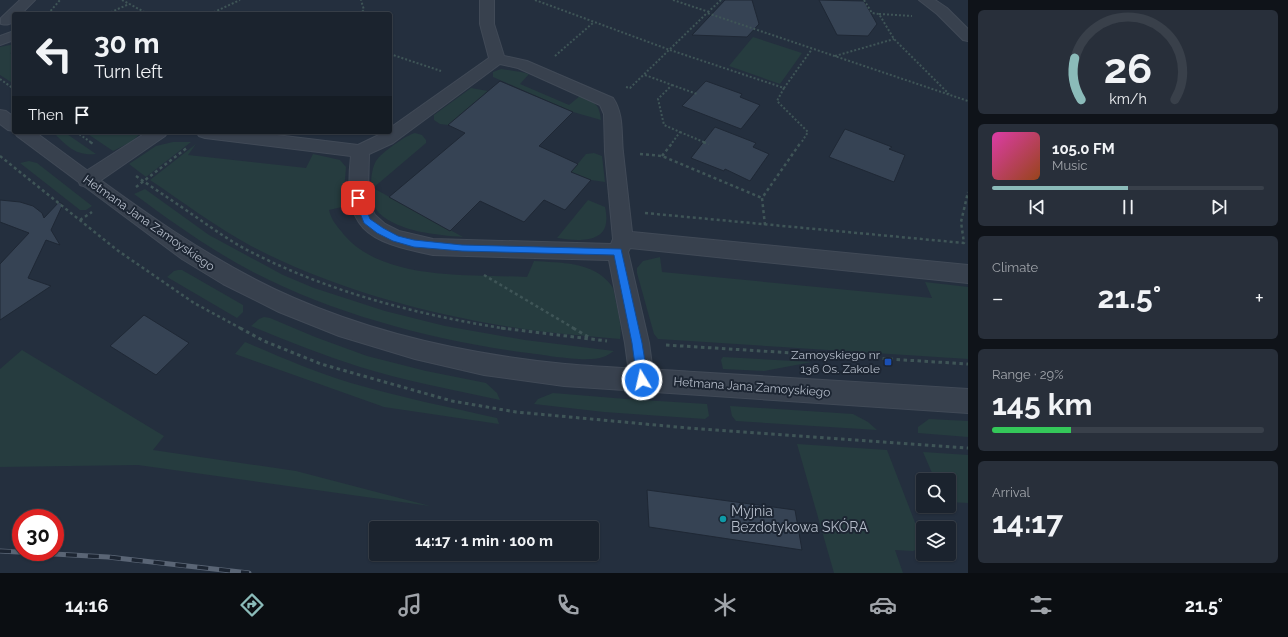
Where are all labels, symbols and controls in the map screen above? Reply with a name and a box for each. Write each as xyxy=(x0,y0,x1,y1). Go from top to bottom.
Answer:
text: 30 m xyxy=(94,27,160,60)
icon: left xyxy=(28,28,80,80)
text: 26 xyxy=(1104,44,1152,93)
text: Turn left xyxy=(94,61,163,82)
text: km/h xyxy=(1109,91,1147,107)
icon: arrive xyxy=(71,104,93,126)
text: Then xyxy=(28,106,63,124)
text: 105.0 FM xyxy=(1052,140,1115,158)
text: Music xyxy=(1052,158,1087,173)
street label: Hetmana Jana Zamoyskiego xyxy=(81,172,217,274)
pin xyxy=(341,181,375,215)
icon: arrive xyxy=(347,187,369,209)
icon: previous xyxy=(1026,196,1048,218)
icon: pause xyxy=(1117,196,1139,218)
icon: next xyxy=(1208,196,1230,218)
text: Climate xyxy=(992,260,1038,275)
text: 21.5° xyxy=(1098,280,1161,315)
text: − xyxy=(992,285,1004,311)
text: + xyxy=(1255,285,1264,311)
place label: Zamoyskiego nr 136 Os. Zakole xyxy=(791,348,881,376)
marker: Zamoyskiego nr 136 Os. Zakole xyxy=(883,357,893,367)
position arrow xyxy=(621,359,663,401)
text: Range · 29% xyxy=(992,367,1063,382)
street label: Hetmana Jana Zamoyskiego xyxy=(673,375,831,399)
text: 145 km xyxy=(992,387,1092,422)
map controls xyxy=(916,473,956,561)
button: search xyxy=(916,473,956,513)
text: Arrival xyxy=(992,485,1030,500)
place label: Myjnia Bezdotykowa SKÓRA xyxy=(731,503,868,535)
text: 14:17 xyxy=(992,505,1063,540)
speed limit sign: 30 xyxy=(12,509,64,561)
marker: Myjnia Bezdotykowa SKÓRA xyxy=(718,514,728,524)
button: layers xyxy=(916,521,956,561)
text: 14:17 · 1 min · 100 m xyxy=(415,532,553,550)
icon: directions xyxy=(238,591,266,619)
icon: music xyxy=(396,591,424,619)
icon: phone xyxy=(554,591,582,619)
icon: climate xyxy=(711,591,739,619)
icon: car xyxy=(869,591,897,619)
icon: filters xyxy=(1027,591,1055,619)
text: 14:16 xyxy=(65,595,108,616)
text: 21.5° xyxy=(1185,595,1223,616)

